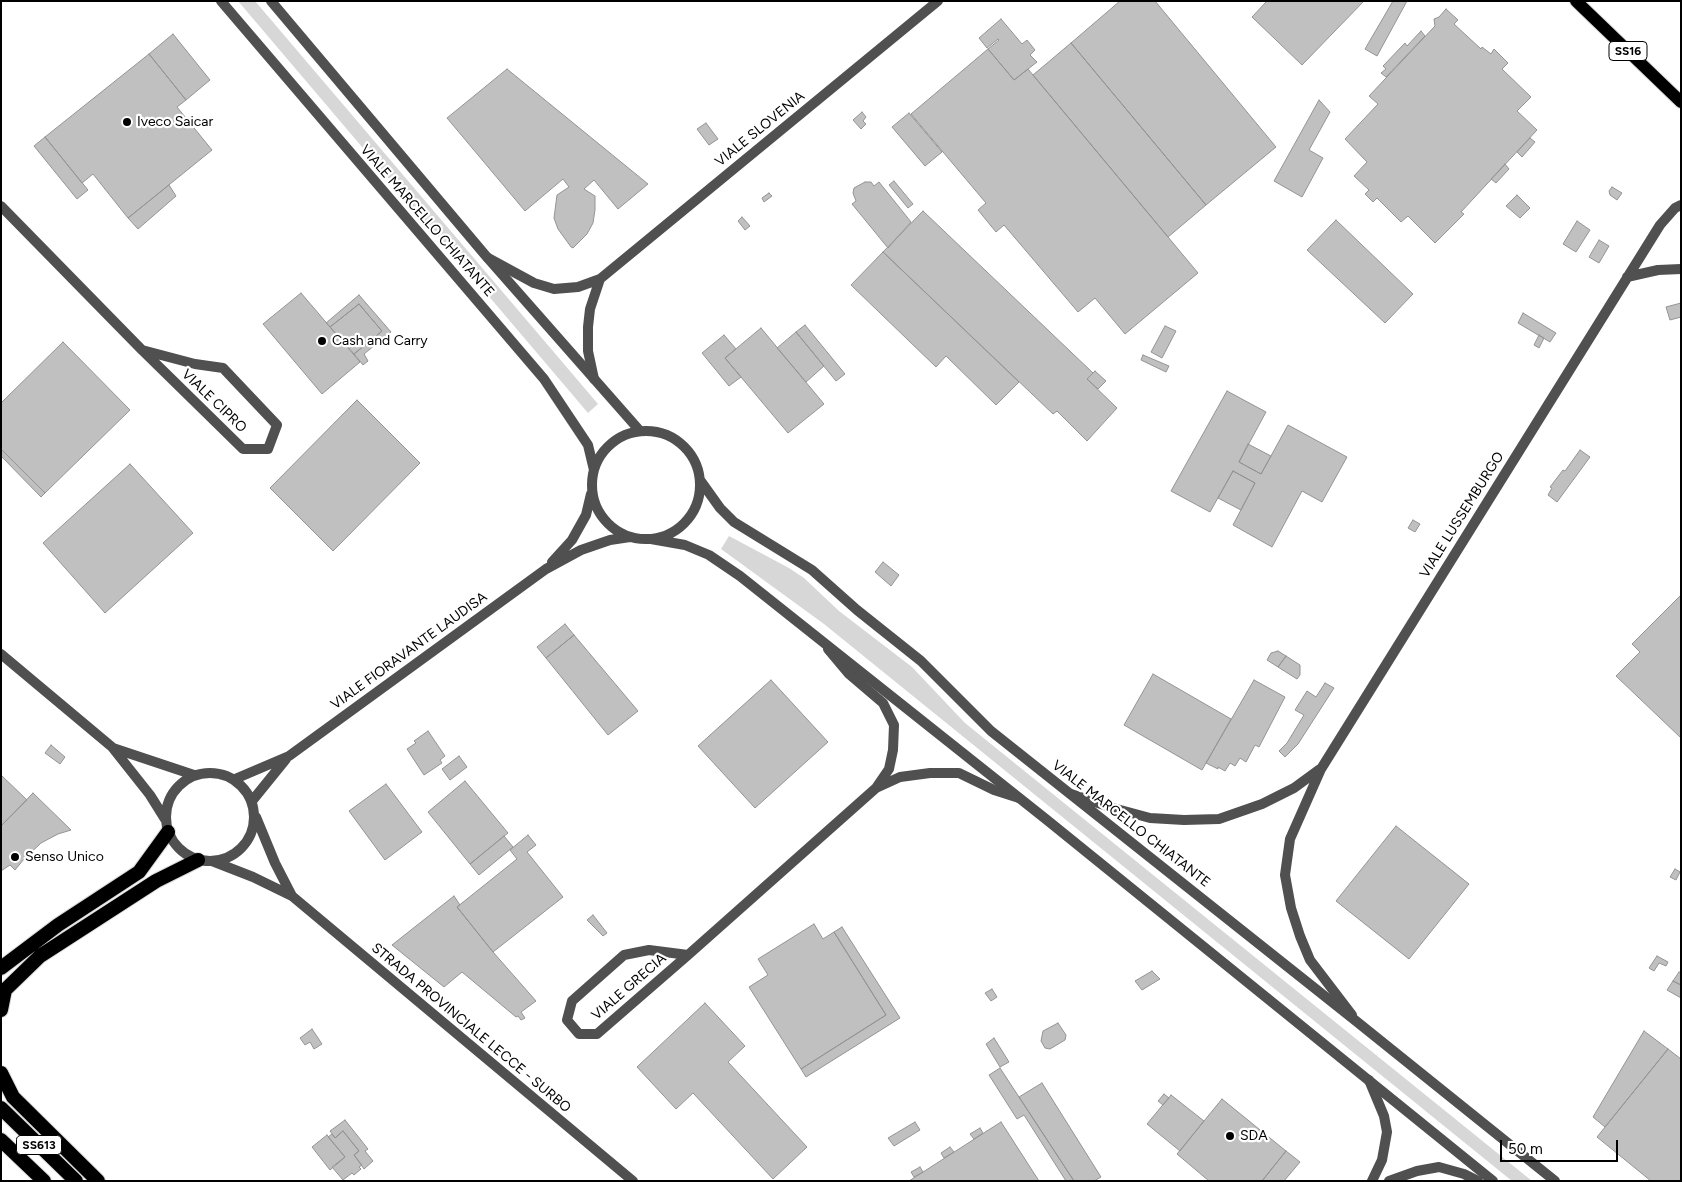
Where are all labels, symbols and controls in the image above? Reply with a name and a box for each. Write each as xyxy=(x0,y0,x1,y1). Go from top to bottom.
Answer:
road number: SS16 xyxy=(1609,41,1647,60)
street label: VIALE SLOVENIA xyxy=(712,88,808,170)
place label: Iveco Saicar xyxy=(137,114,213,130)
marker: Iveco Saicar xyxy=(121,116,133,128)
street label: VIALE MARCELLO CHIATANTE xyxy=(356,142,498,300)
place label: Cash and Carry xyxy=(332,333,428,349)
marker: Cash and Carry xyxy=(316,335,328,347)
street label: VIALE CIPRO xyxy=(178,366,250,436)
street label: VIALE LUSSEMBURGO xyxy=(1416,449,1508,581)
street label: VIALE FIORAVANTE LAUDISA xyxy=(328,589,490,713)
street label: VIALE MARCELLO CHIATANTE xyxy=(1049,757,1213,891)
place label: Senso Unico xyxy=(25,849,104,865)
marker: Senso Unico xyxy=(9,851,21,863)
street label: STRADA PROVINCIALE LECCE - SURBO xyxy=(368,940,574,1116)
street label: VIALE GRECIA xyxy=(588,950,670,1024)
place label: SDA xyxy=(1240,1128,1268,1144)
marker: SDA xyxy=(1224,1130,1236,1142)
scale bar xyxy=(1502,1130,1620,1162)
road number: SS613 xyxy=(16,1136,62,1154)
text: 50 m xyxy=(1508,1140,1543,1158)

